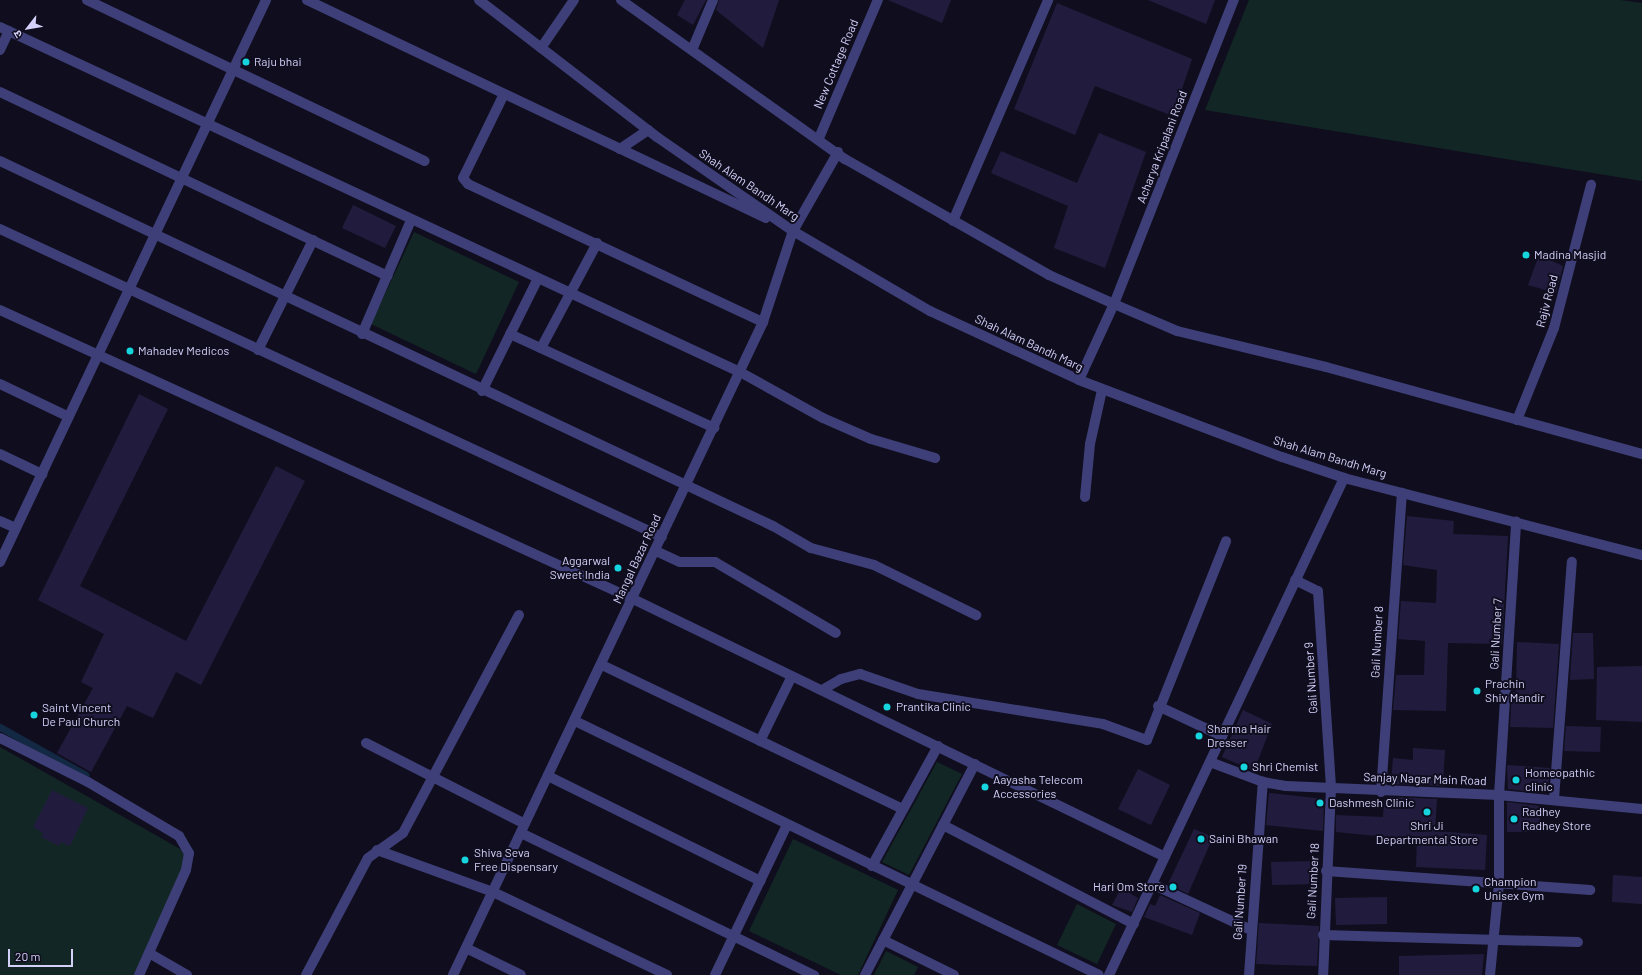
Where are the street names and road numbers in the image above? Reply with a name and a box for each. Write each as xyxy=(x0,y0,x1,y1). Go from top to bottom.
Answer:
street label: New Cottage Road xyxy=(811,17,861,111)
street label: Acharya Kripalani Road xyxy=(1134,89,1190,205)
street label: Shah Alam Bandh Marg xyxy=(696,146,802,224)
street label: Rajiv Road xyxy=(1533,273,1561,329)
street label: Shah Alam Bandh Marg xyxy=(973,312,1085,374)
street label: Shah Alam Bandh Marg xyxy=(1272,433,1388,481)
street label: Mangal Bazar Road xyxy=(610,512,664,606)
street label: Gali Number 7 xyxy=(1487,598,1505,670)
street label: Gali Number 8 xyxy=(1368,606,1386,678)
street label: Gali Number 9 xyxy=(1301,642,1321,714)
street label: Sanjay Nagar Main Road xyxy=(1363,770,1487,788)
street label: Gali Number 18 xyxy=(1304,843,1322,919)
street label: Gali Number 19 xyxy=(1230,864,1250,940)

